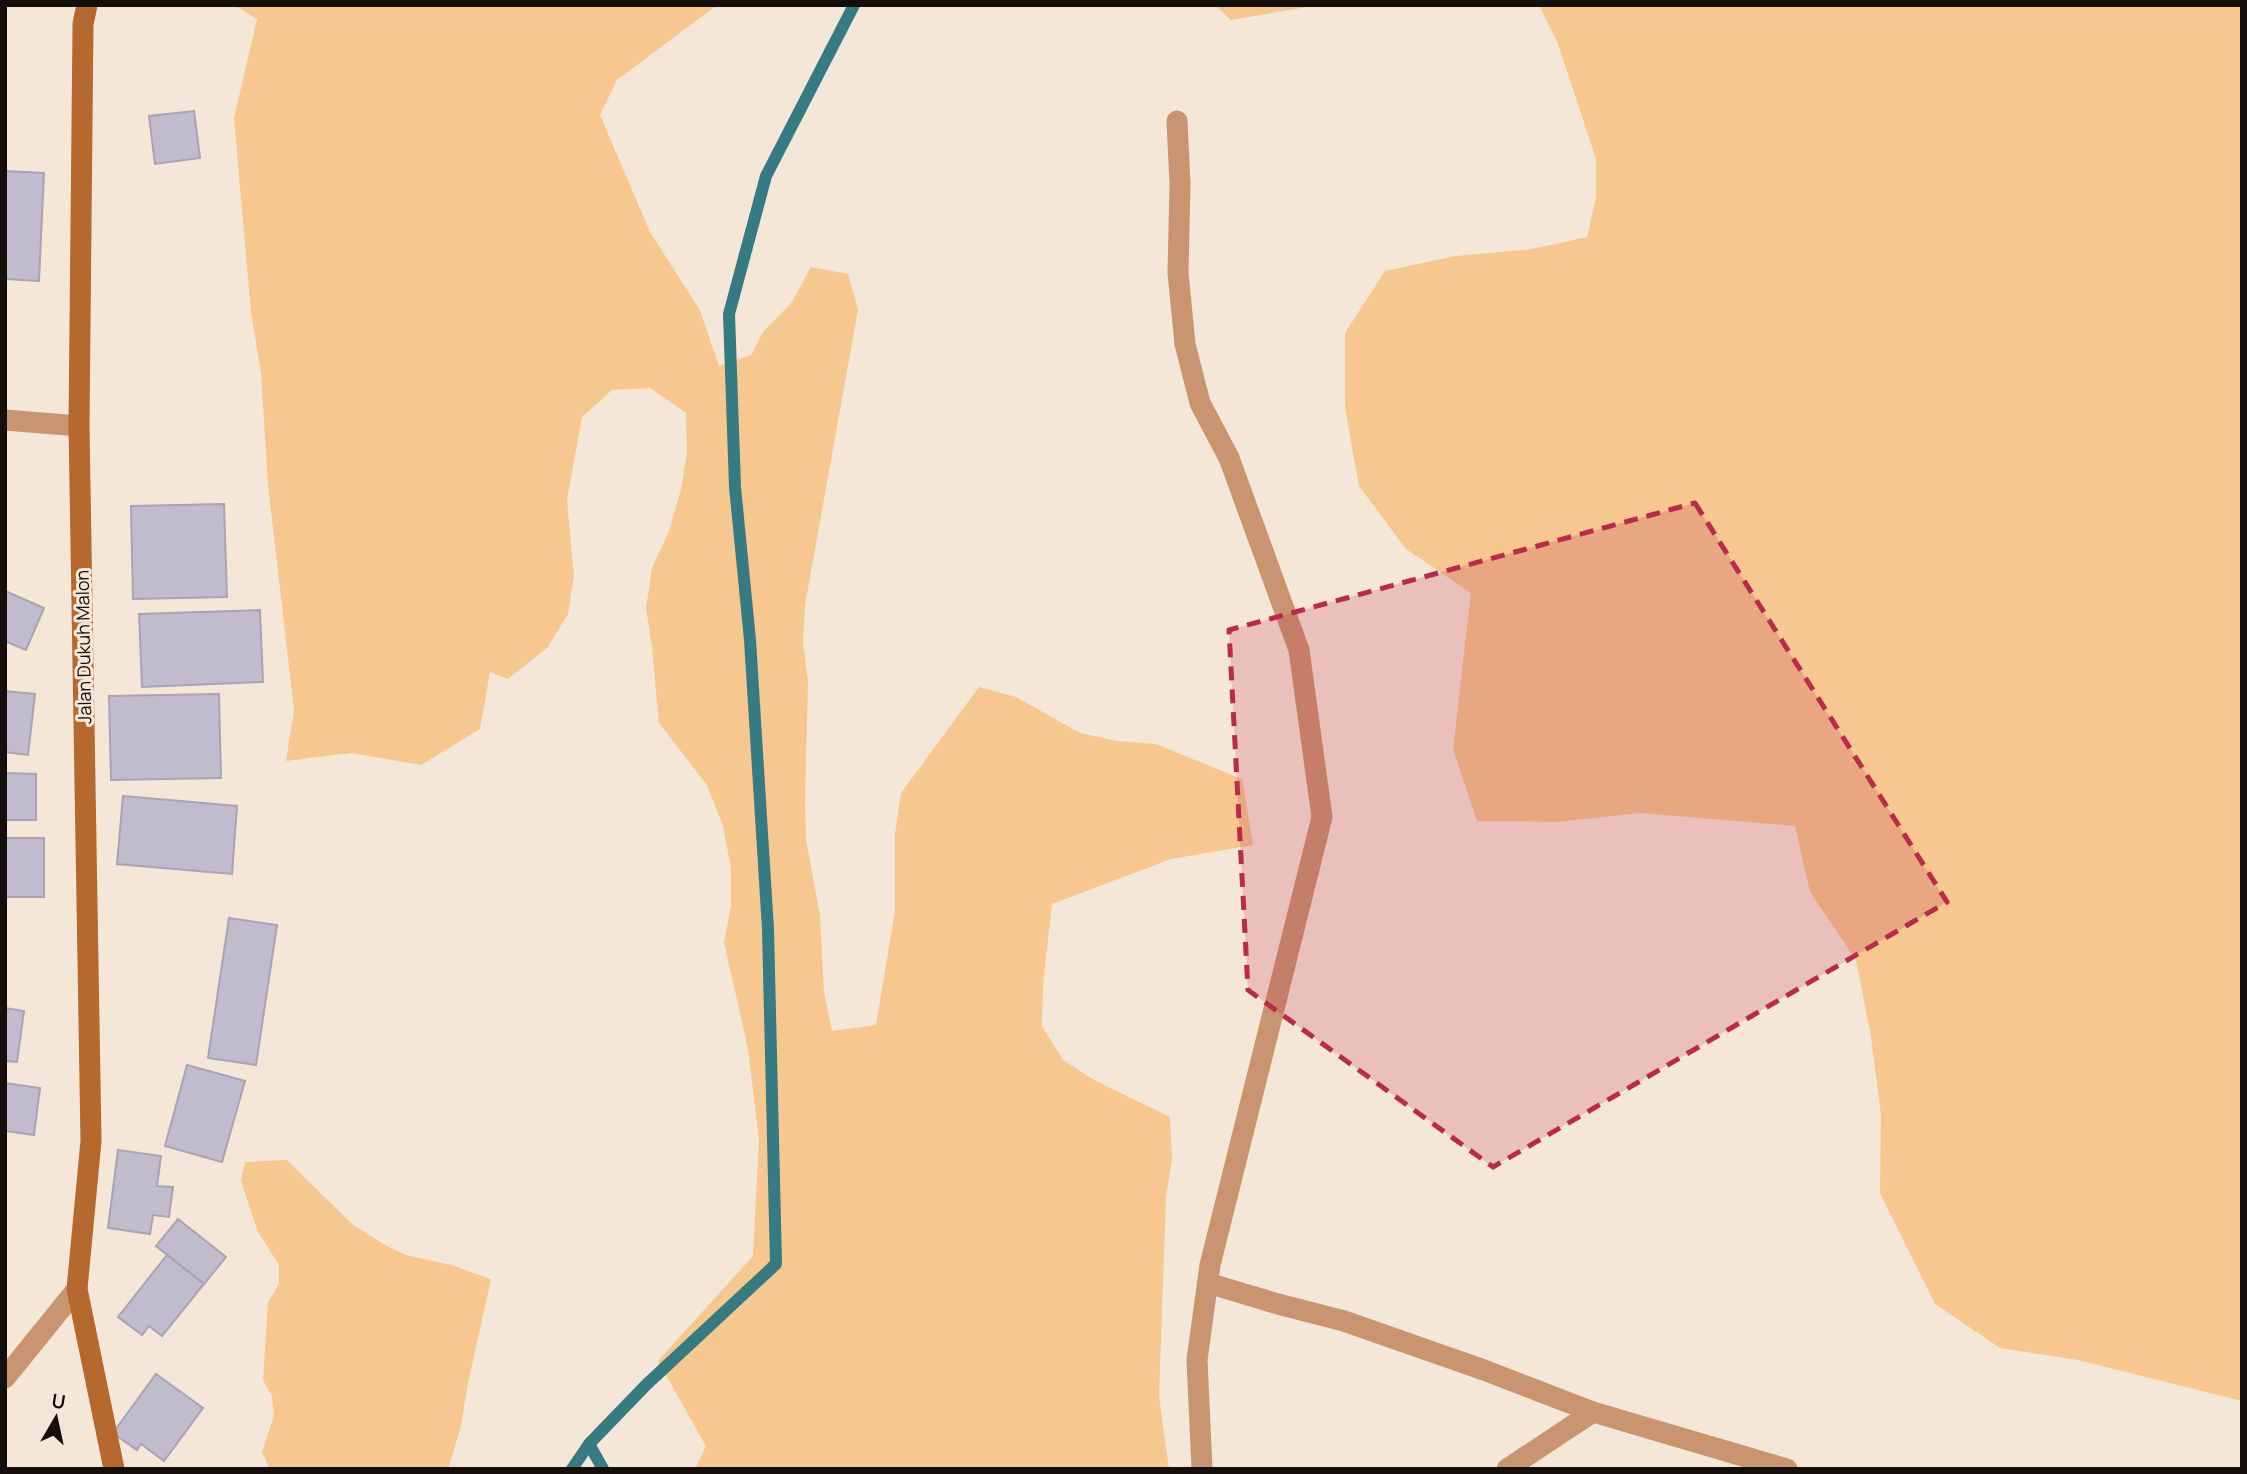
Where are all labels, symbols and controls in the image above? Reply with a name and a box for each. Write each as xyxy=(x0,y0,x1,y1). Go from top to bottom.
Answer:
street label: Jalan Dukuh Malon xyxy=(70,570,96,724)
north arrow xyxy=(21,1383,91,1453)
text: U xyxy=(50,1387,67,1415)

